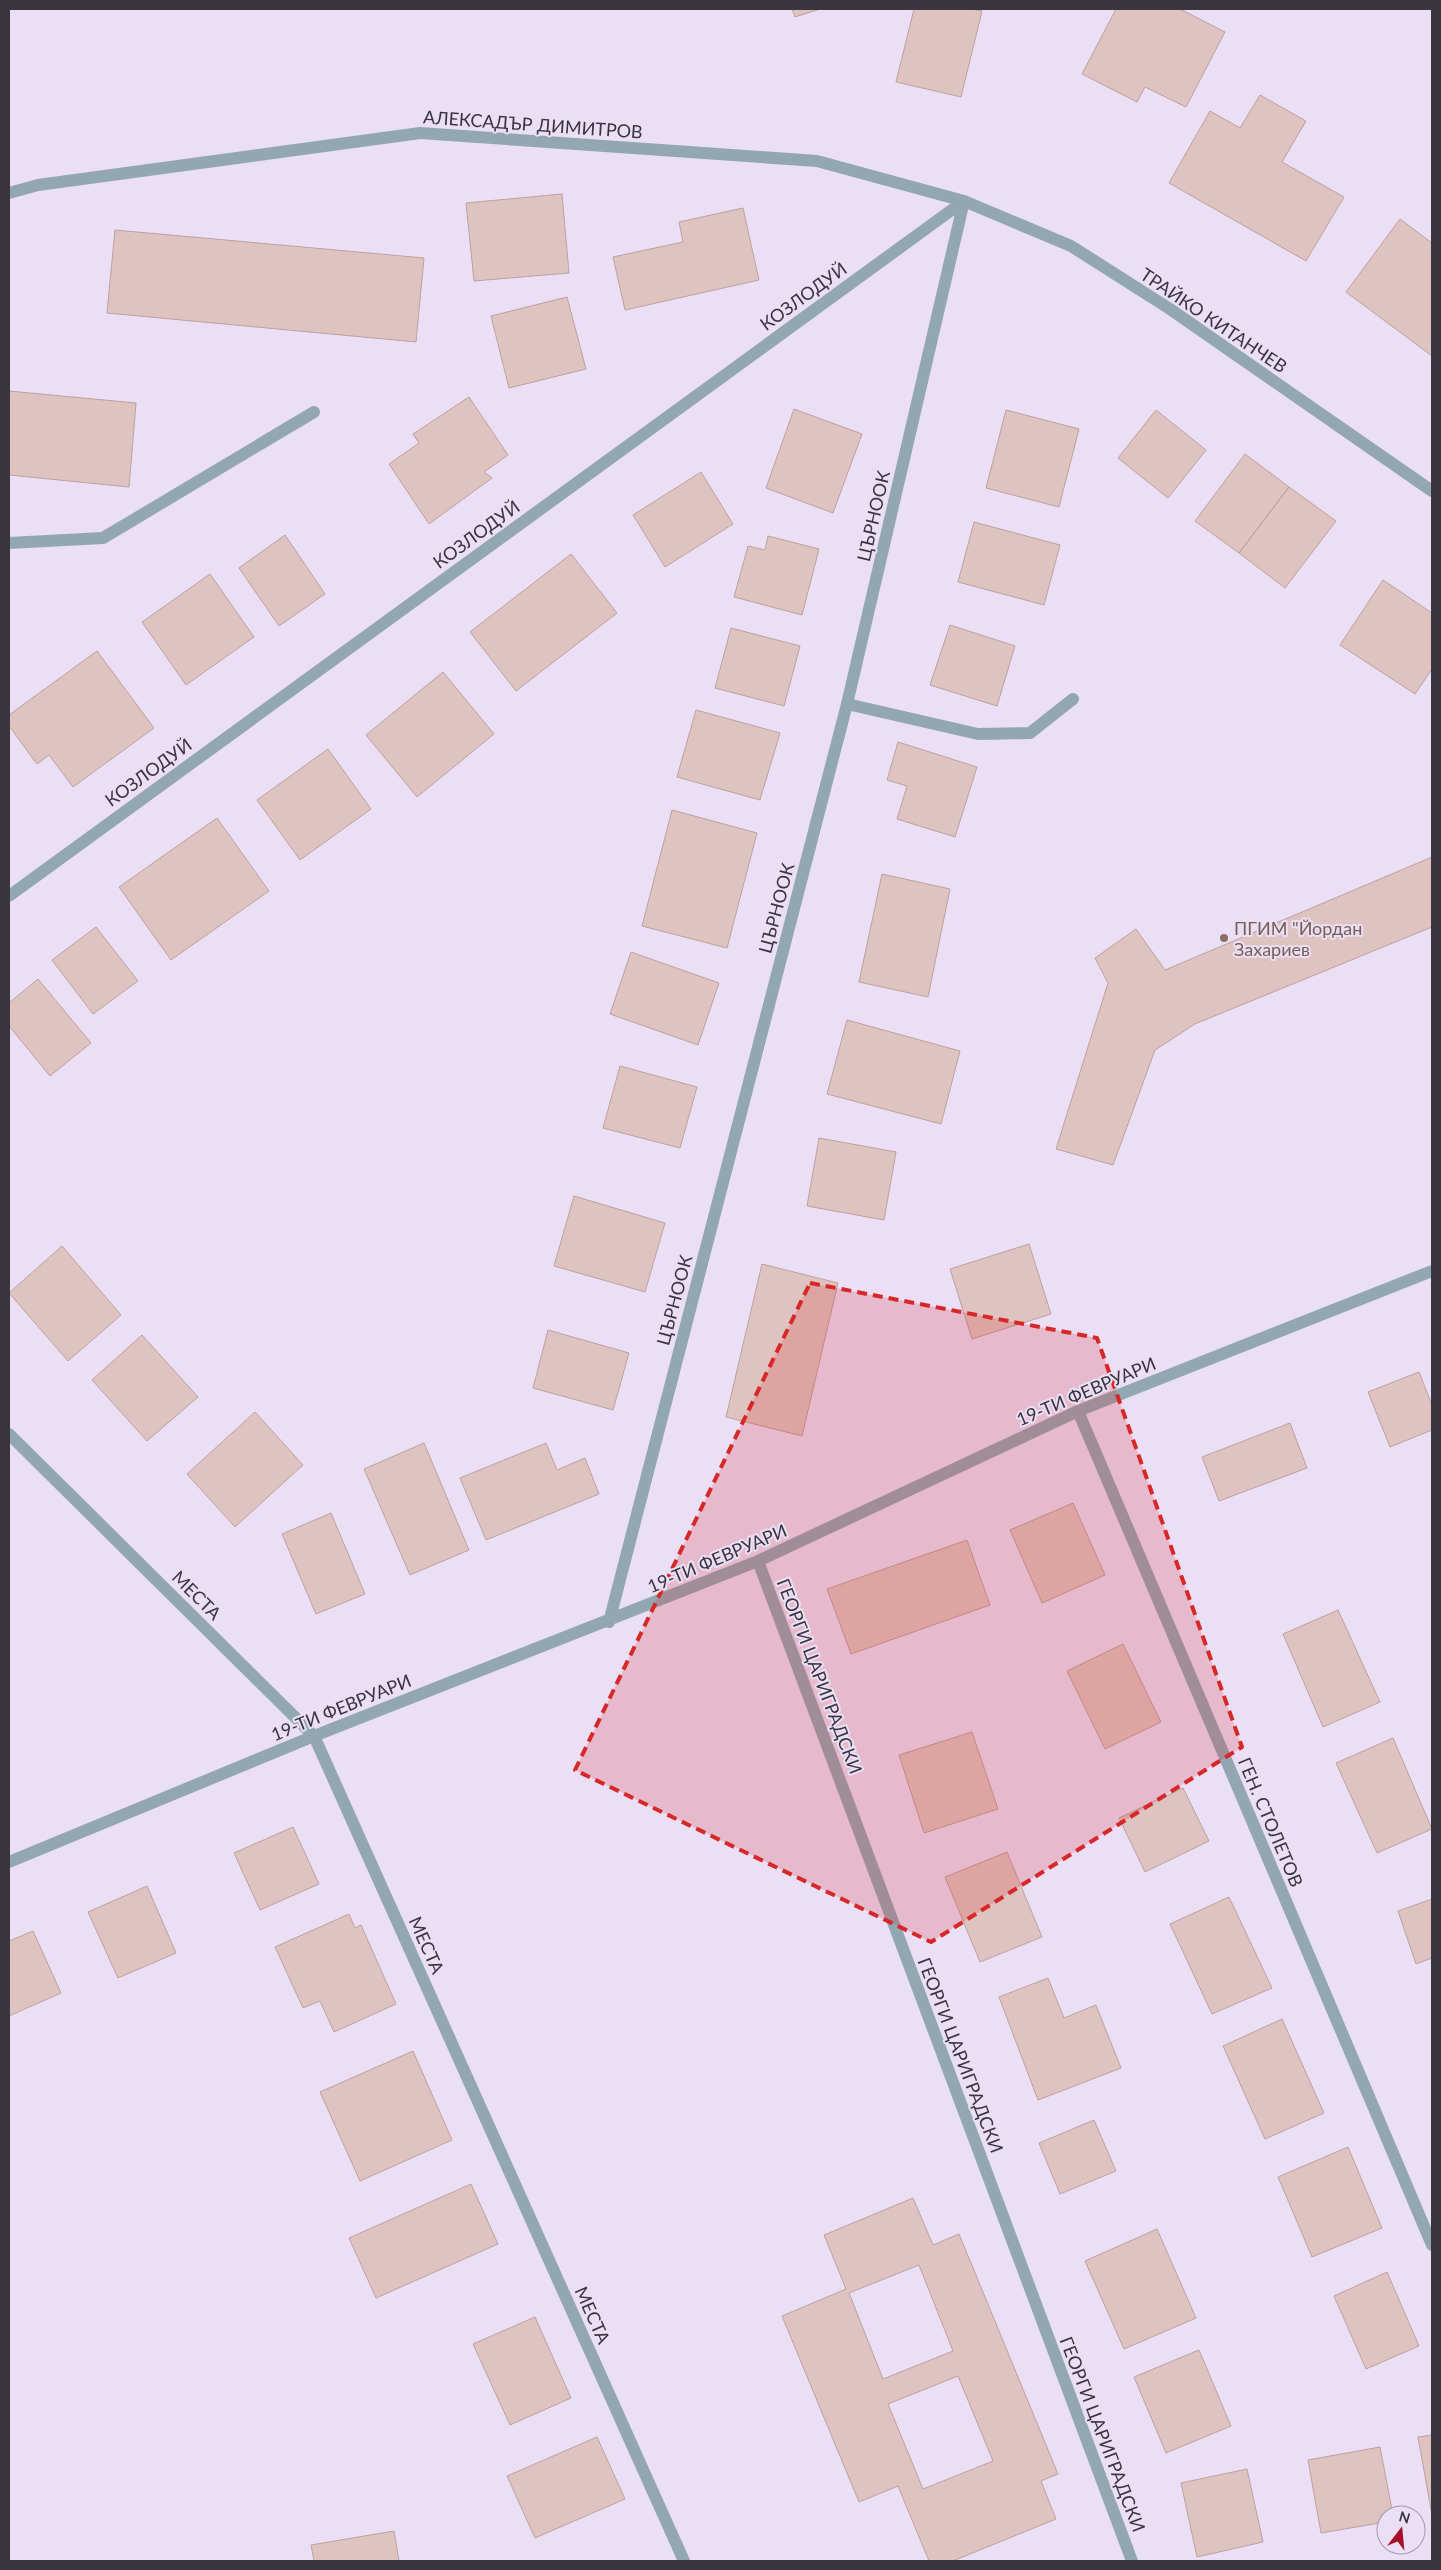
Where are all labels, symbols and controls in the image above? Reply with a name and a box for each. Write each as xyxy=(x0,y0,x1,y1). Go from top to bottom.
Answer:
street label: АЛЕКСАДЪР ДИМИТРОВ xyxy=(423,105,643,143)
street label: КОЗЛОДУЙ xyxy=(755,257,851,335)
street label: ТРАЙКО КИТАНЧЕВ xyxy=(1137,263,1291,377)
street label: ЦЪРНООК xyxy=(852,469,894,563)
street label: КОЗЛОДУЙ xyxy=(428,495,524,573)
street label: КОЗЛОДУЙ xyxy=(100,733,196,811)
street label: ЦЪРНООК xyxy=(753,861,799,955)
place label: ПГИМ "Йордан Захариев xyxy=(1234,917,1362,960)
marker: ПГИМ "Йордан Захариев xyxy=(1218,932,1230,944)
street label: ЦЪРНООК xyxy=(651,1253,697,1347)
street label: 19-ТИ ФЕВРУАРИ xyxy=(1013,1352,1159,1430)
street label: 19-ТИ ФЕВРУАРИ xyxy=(644,1519,790,1597)
street label: МЕСТА xyxy=(168,1566,227,1625)
street label: ГЕОРГИ ЦАРИГРАДСКИ xyxy=(773,1575,867,1777)
street label: 19-ТИ ФЕВРУАРИ xyxy=(268,1669,414,1745)
street label: ГЕН. СТОЛЕТОВ xyxy=(1234,1754,1308,1890)
street label: МЕСТА xyxy=(405,1913,450,1978)
street label: ГЕОРГИ ЦАРИГРАДСКИ xyxy=(914,1954,1008,2156)
street label: МЕСТА xyxy=(571,2283,616,2348)
street label: ГЕОРГИ ЦАРИГРАДСКИ xyxy=(1056,2333,1150,2535)
north arrow xyxy=(1376,2505,1426,2555)
text: N xyxy=(1397,2507,1412,2527)

